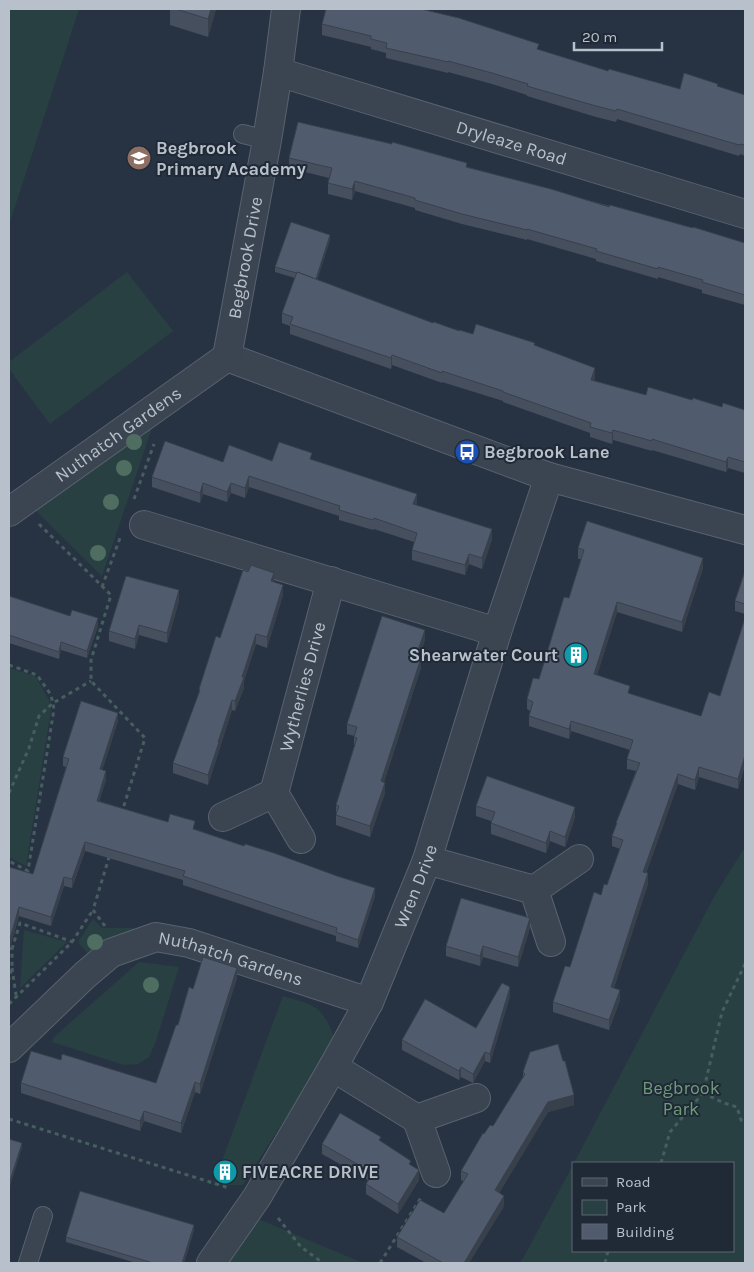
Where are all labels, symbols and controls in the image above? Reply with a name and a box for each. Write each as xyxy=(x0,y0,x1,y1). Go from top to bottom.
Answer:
scale bar xyxy=(574,20,662,52)
text: 20 m xyxy=(582,28,617,46)
street label: Dryleaze Road xyxy=(453,116,569,170)
place label: Begbrook Primary Academy xyxy=(156,137,306,180)
school or university icon: Begbrook Primary Academy xyxy=(126,145,152,171)
street label: Begbrook Drive xyxy=(223,195,267,321)
street label: Nuthatch Gardens xyxy=(51,382,186,487)
bus stop icon: Begbrook Lane xyxy=(454,439,480,465)
place label: Begbrook Lane xyxy=(484,441,610,463)
street label: Wytherlies Drive xyxy=(275,620,331,754)
building icon: Shearwater Court xyxy=(563,642,589,668)
place label: Shearwater Court xyxy=(409,644,558,666)
street label: Wren Drive xyxy=(389,842,442,932)
street label: Nuthatch Gardens xyxy=(157,927,306,991)
park label: Begbrook Park xyxy=(642,1077,720,1120)
building icon: FIVEACRE DRIVE xyxy=(212,1159,238,1185)
place label: FIVEACRE DRIVE xyxy=(242,1161,379,1183)
legend xyxy=(572,1162,734,1252)
text: Road xyxy=(616,1173,651,1191)
text: Park xyxy=(616,1198,646,1216)
text: Building xyxy=(616,1223,674,1241)

